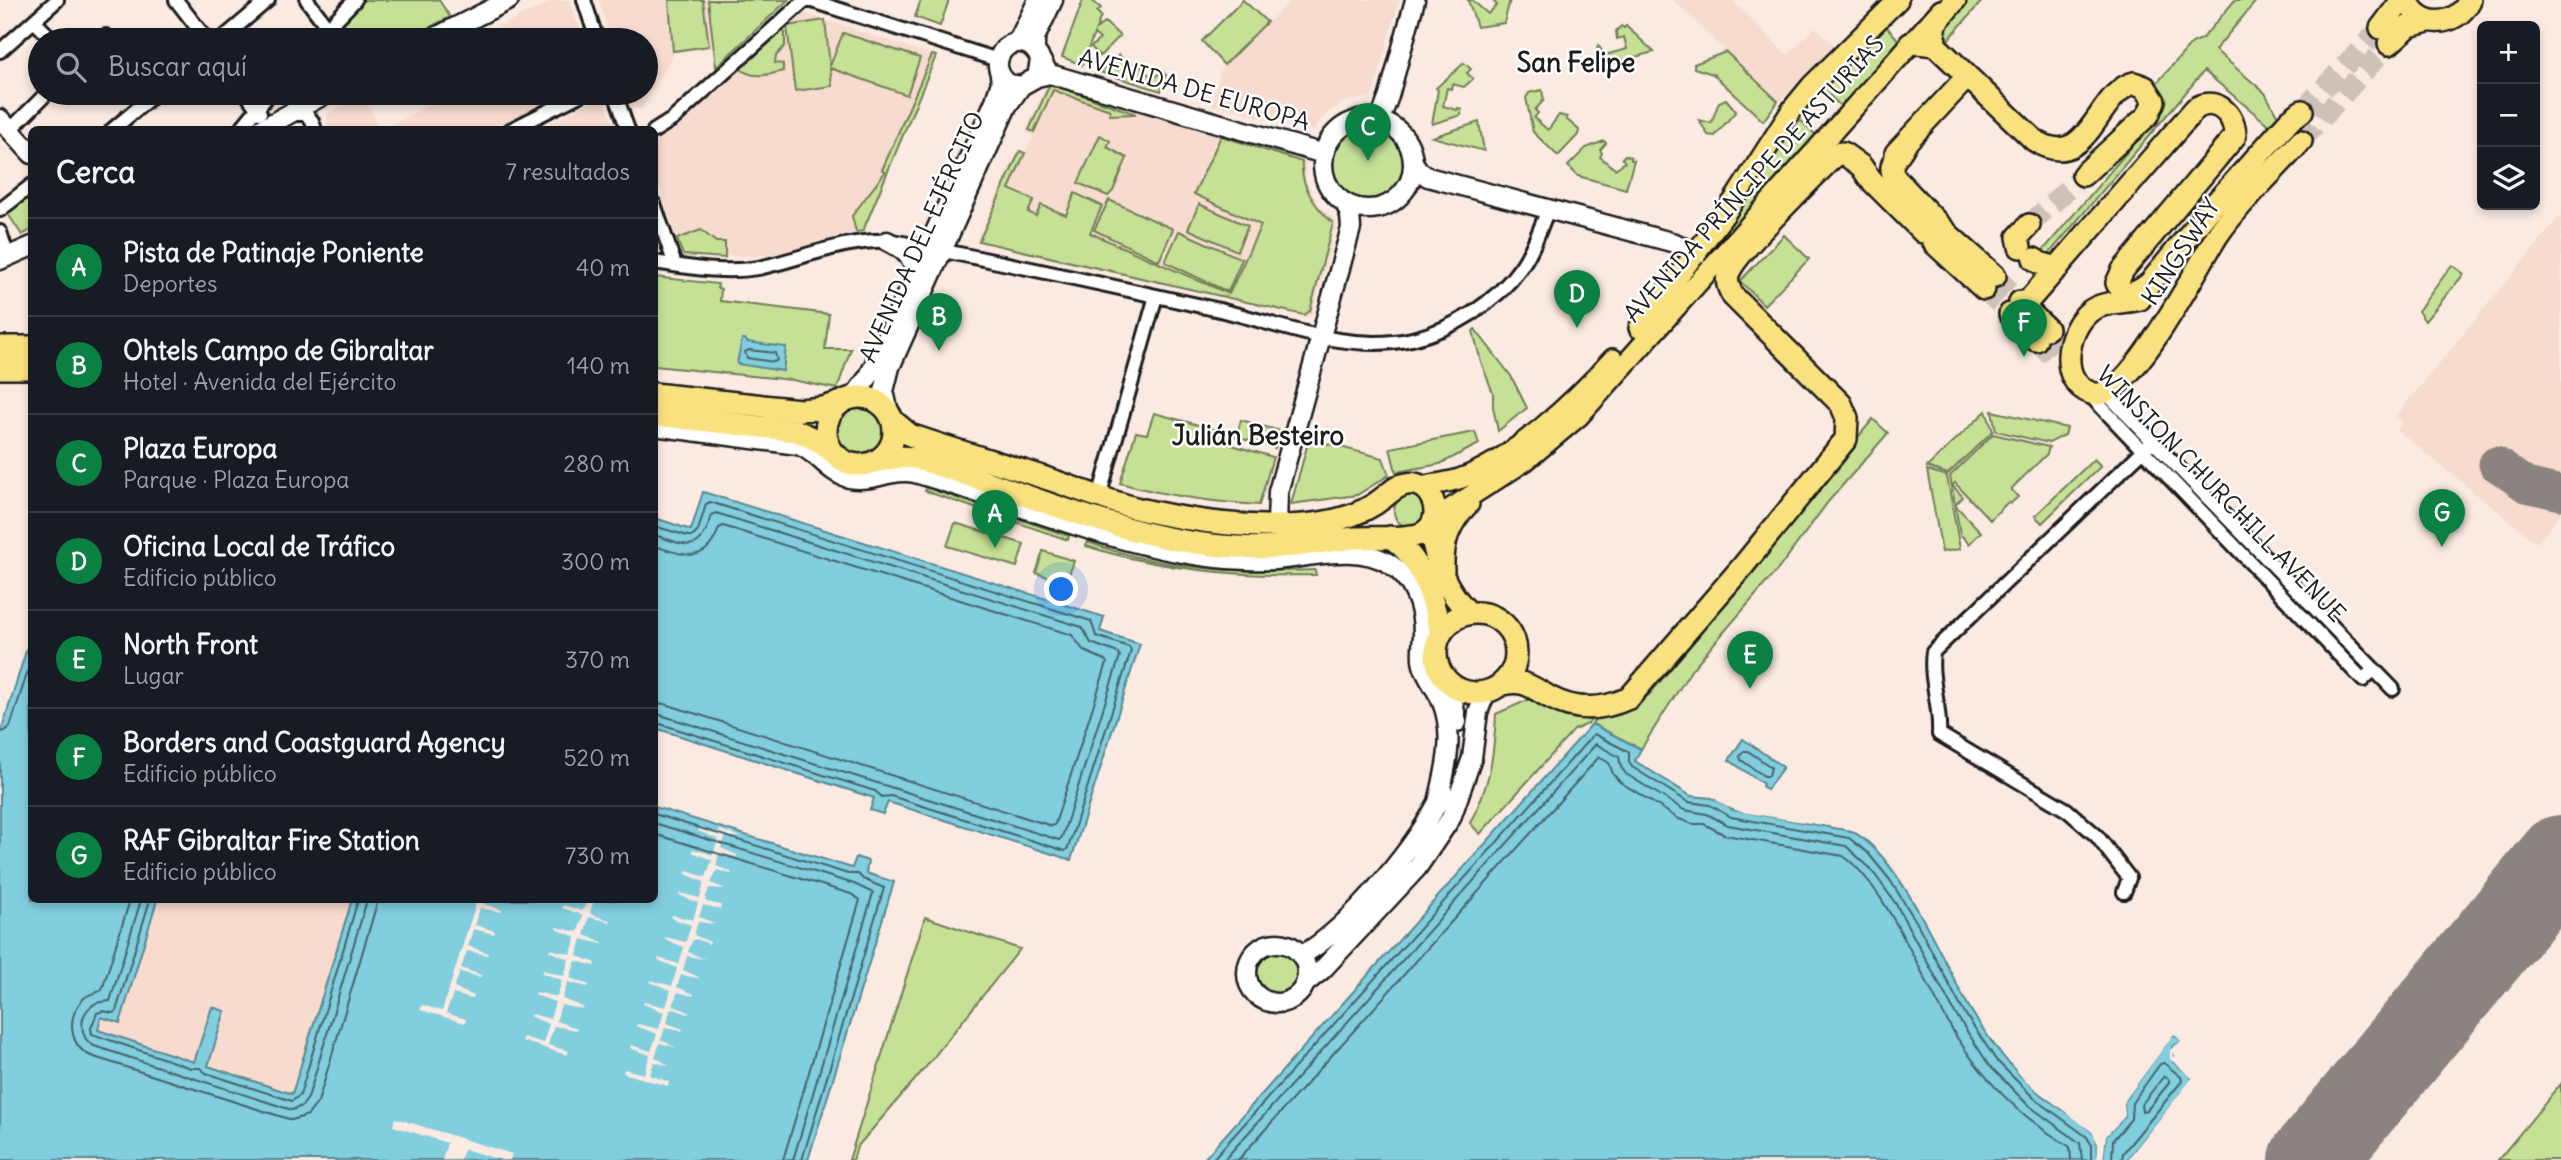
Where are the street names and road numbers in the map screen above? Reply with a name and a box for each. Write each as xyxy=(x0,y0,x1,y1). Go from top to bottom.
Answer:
street label: AVENIDA PRÍNCIPE DE ASTURIAS xyxy=(1617,29,1890,328)
street label: AVENIDA DE EUROPA xyxy=(1075,42,1313,136)
street label: AVENIDA DEL EJÉRCITO xyxy=(852,106,990,367)
street label: KINGSWAY xyxy=(2134,192,2226,311)
street label: WINSTON CHURCHILL AVENUE xyxy=(2091,359,2352,628)

